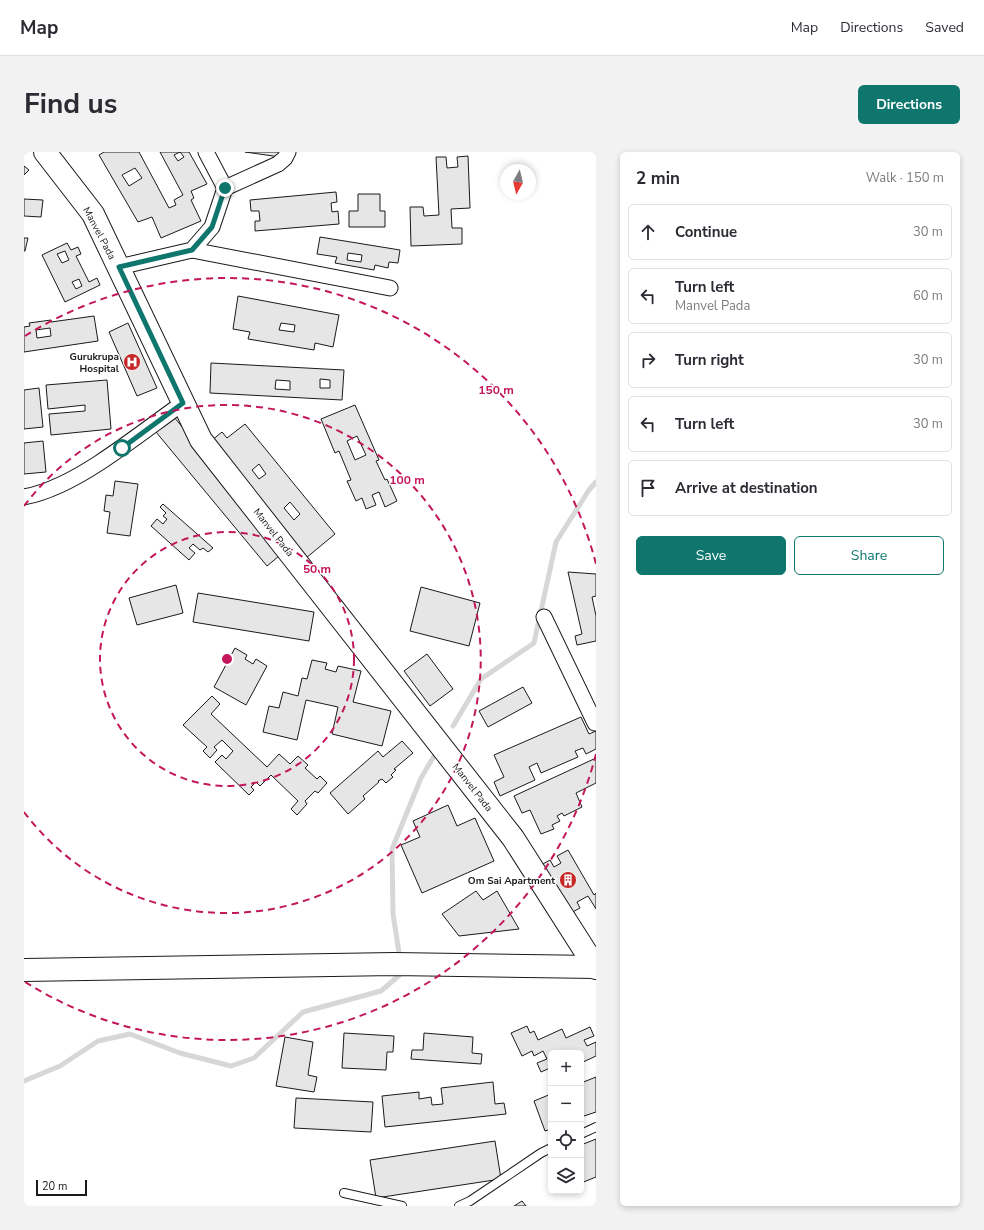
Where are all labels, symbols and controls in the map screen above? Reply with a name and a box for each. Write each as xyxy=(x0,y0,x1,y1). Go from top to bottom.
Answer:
text: Map xyxy=(20,15,58,41)
text: Map xyxy=(791,18,818,37)
text: Directions xyxy=(840,18,903,37)
text: Saved xyxy=(925,18,964,37)
text: Find us xyxy=(24,85,118,123)
button: Directions xyxy=(858,85,960,124)
north arrow xyxy=(500,164,536,200)
text: 2 min xyxy=(636,167,680,190)
text: Walk · 150 m xyxy=(866,169,944,187)
route end xyxy=(216,179,234,197)
street label: Manvel Pada xyxy=(79,205,119,262)
icon: ahead xyxy=(637,221,659,243)
text: Continue xyxy=(675,222,737,242)
text: 30 m xyxy=(913,223,943,241)
text: Turn left xyxy=(675,277,734,297)
icon: left xyxy=(637,285,659,307)
text: 60 m xyxy=(913,287,943,305)
text: Manvel Pada xyxy=(675,297,750,315)
icon: right xyxy=(637,349,659,371)
place label: Gurukrupa Hospital xyxy=(70,350,120,376)
text: Turn right xyxy=(675,350,744,370)
text: 30 m xyxy=(913,351,943,369)
hospital icon: Gurukrupa Hospital xyxy=(122,352,142,372)
text: 150 m xyxy=(478,382,514,398)
icon: left xyxy=(637,413,659,435)
text: Turn left xyxy=(675,414,734,434)
text: 30 m xyxy=(913,415,943,433)
route start xyxy=(113,439,131,457)
text: 100 m xyxy=(389,472,425,488)
icon: arrive xyxy=(637,477,659,499)
text: Arrive at destination xyxy=(675,478,818,498)
street label: Manvel Pada xyxy=(250,505,297,560)
button: Save xyxy=(636,536,786,575)
button: Share xyxy=(794,536,944,575)
text: 50 m xyxy=(303,561,331,577)
centre of rings xyxy=(220,652,234,666)
street label: Manvel Pada xyxy=(449,760,496,815)
building icon: Om Sai Apartment xyxy=(558,870,578,890)
place label: Om Sai Apartment xyxy=(468,874,555,888)
map controls xyxy=(548,1050,584,1194)
button: + xyxy=(548,1050,584,1086)
button: − xyxy=(548,1086,584,1122)
button: locate xyxy=(548,1122,584,1158)
button: layers xyxy=(548,1158,584,1194)
scale bar xyxy=(36,1178,87,1197)
text: 20 m xyxy=(42,1179,67,1194)

